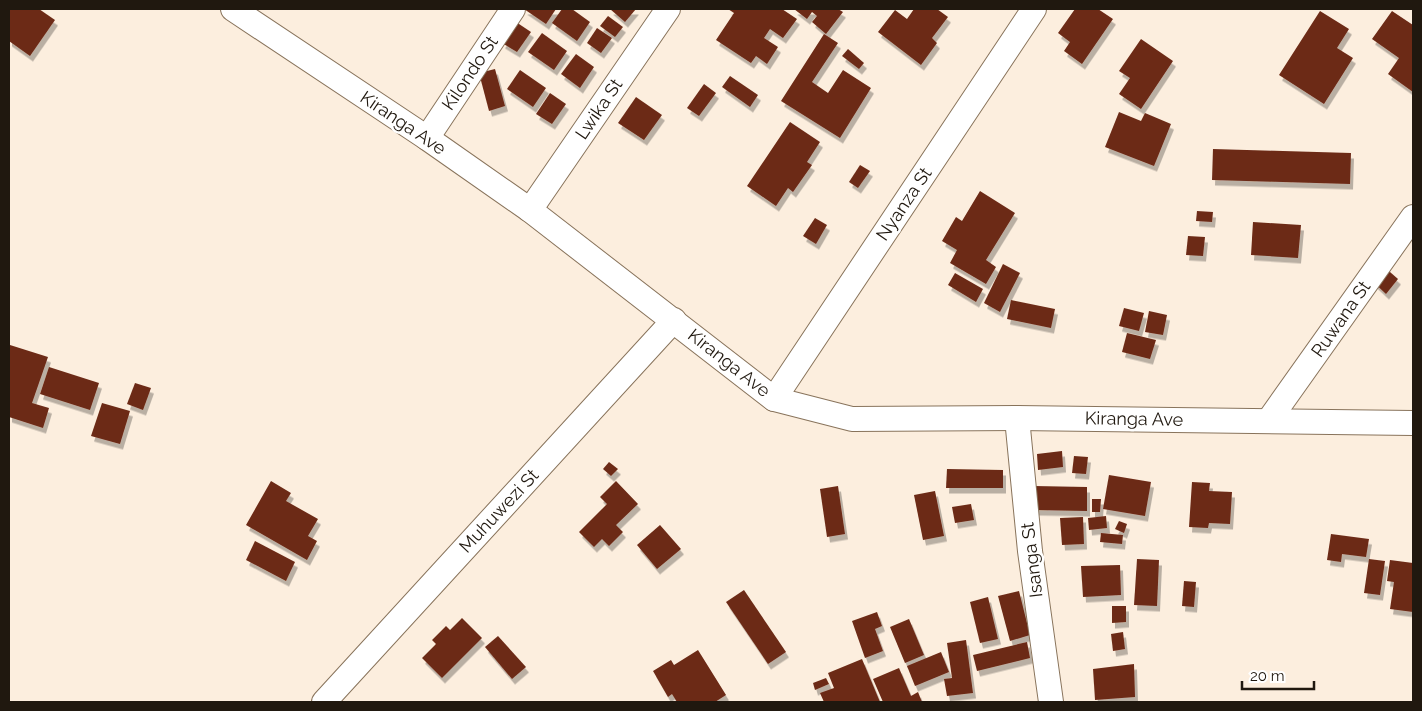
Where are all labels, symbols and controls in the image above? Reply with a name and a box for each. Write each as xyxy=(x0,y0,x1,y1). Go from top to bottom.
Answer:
street label: Kilondo St xyxy=(437,32,502,114)
street label: Lwika St xyxy=(571,75,626,143)
street label: Kiranga Ave xyxy=(357,86,450,159)
street label: Nyanza St xyxy=(871,163,936,244)
street label: Ruwana St xyxy=(1307,277,1374,361)
street label: Kiranga Ave xyxy=(684,324,775,401)
street label: Kiranga Ave xyxy=(1085,407,1184,430)
street label: Muhuwezi St xyxy=(455,465,543,557)
street label: Isanga St xyxy=(1016,521,1047,599)
scale bar xyxy=(1242,658,1314,690)
text: 20 m xyxy=(1250,667,1285,685)

